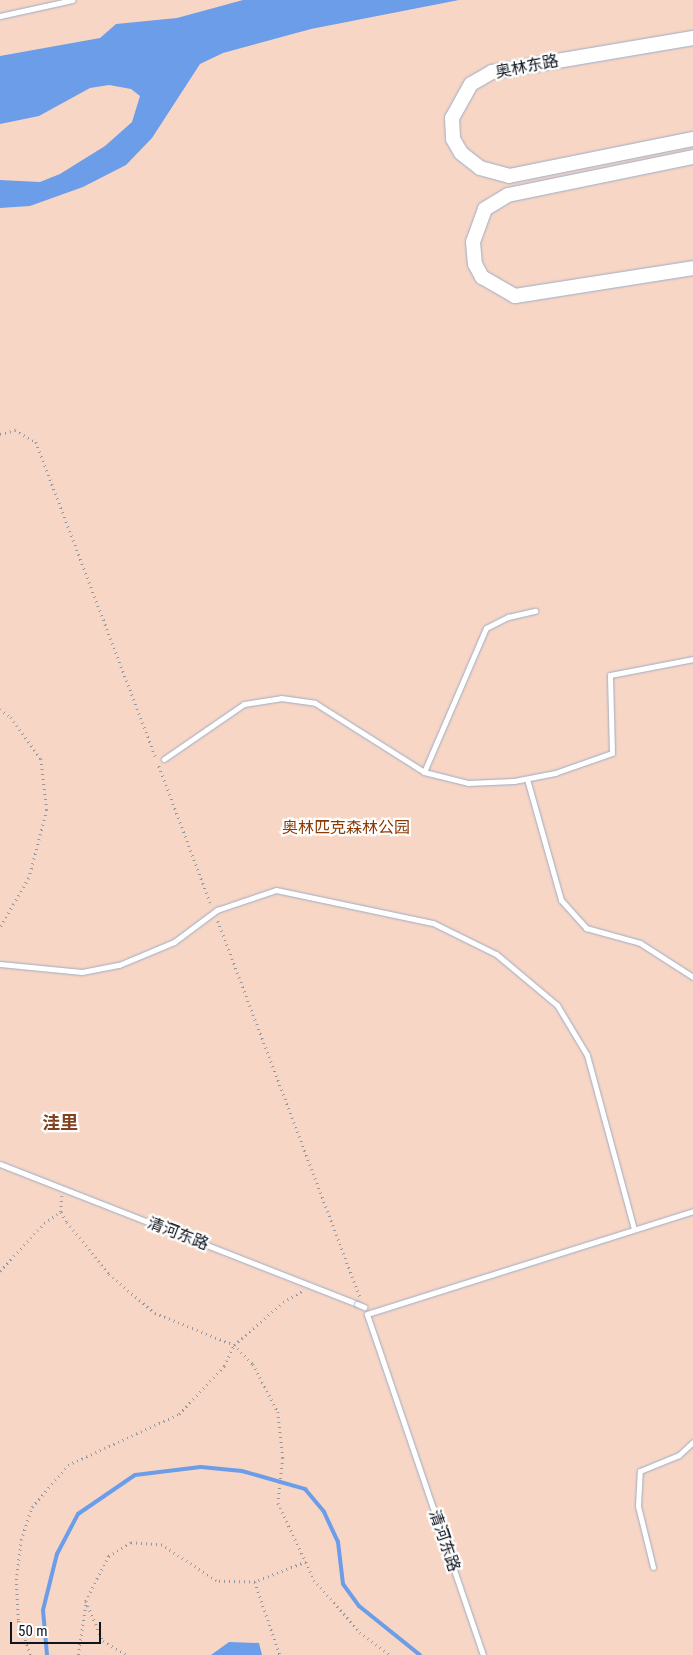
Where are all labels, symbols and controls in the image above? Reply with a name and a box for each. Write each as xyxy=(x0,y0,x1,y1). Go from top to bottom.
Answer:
street label: 奥林东路 xyxy=(494,51,560,83)
park label: 奥林匹克森林公园 xyxy=(282,818,410,838)
district label: 洼里 xyxy=(42,1112,78,1134)
street label: 清河东路 xyxy=(145,1214,211,1254)
street label: 清河东路 xyxy=(425,1508,463,1574)
scale bar xyxy=(12,1612,104,1644)
text: 50 m xyxy=(18,1622,48,1640)

